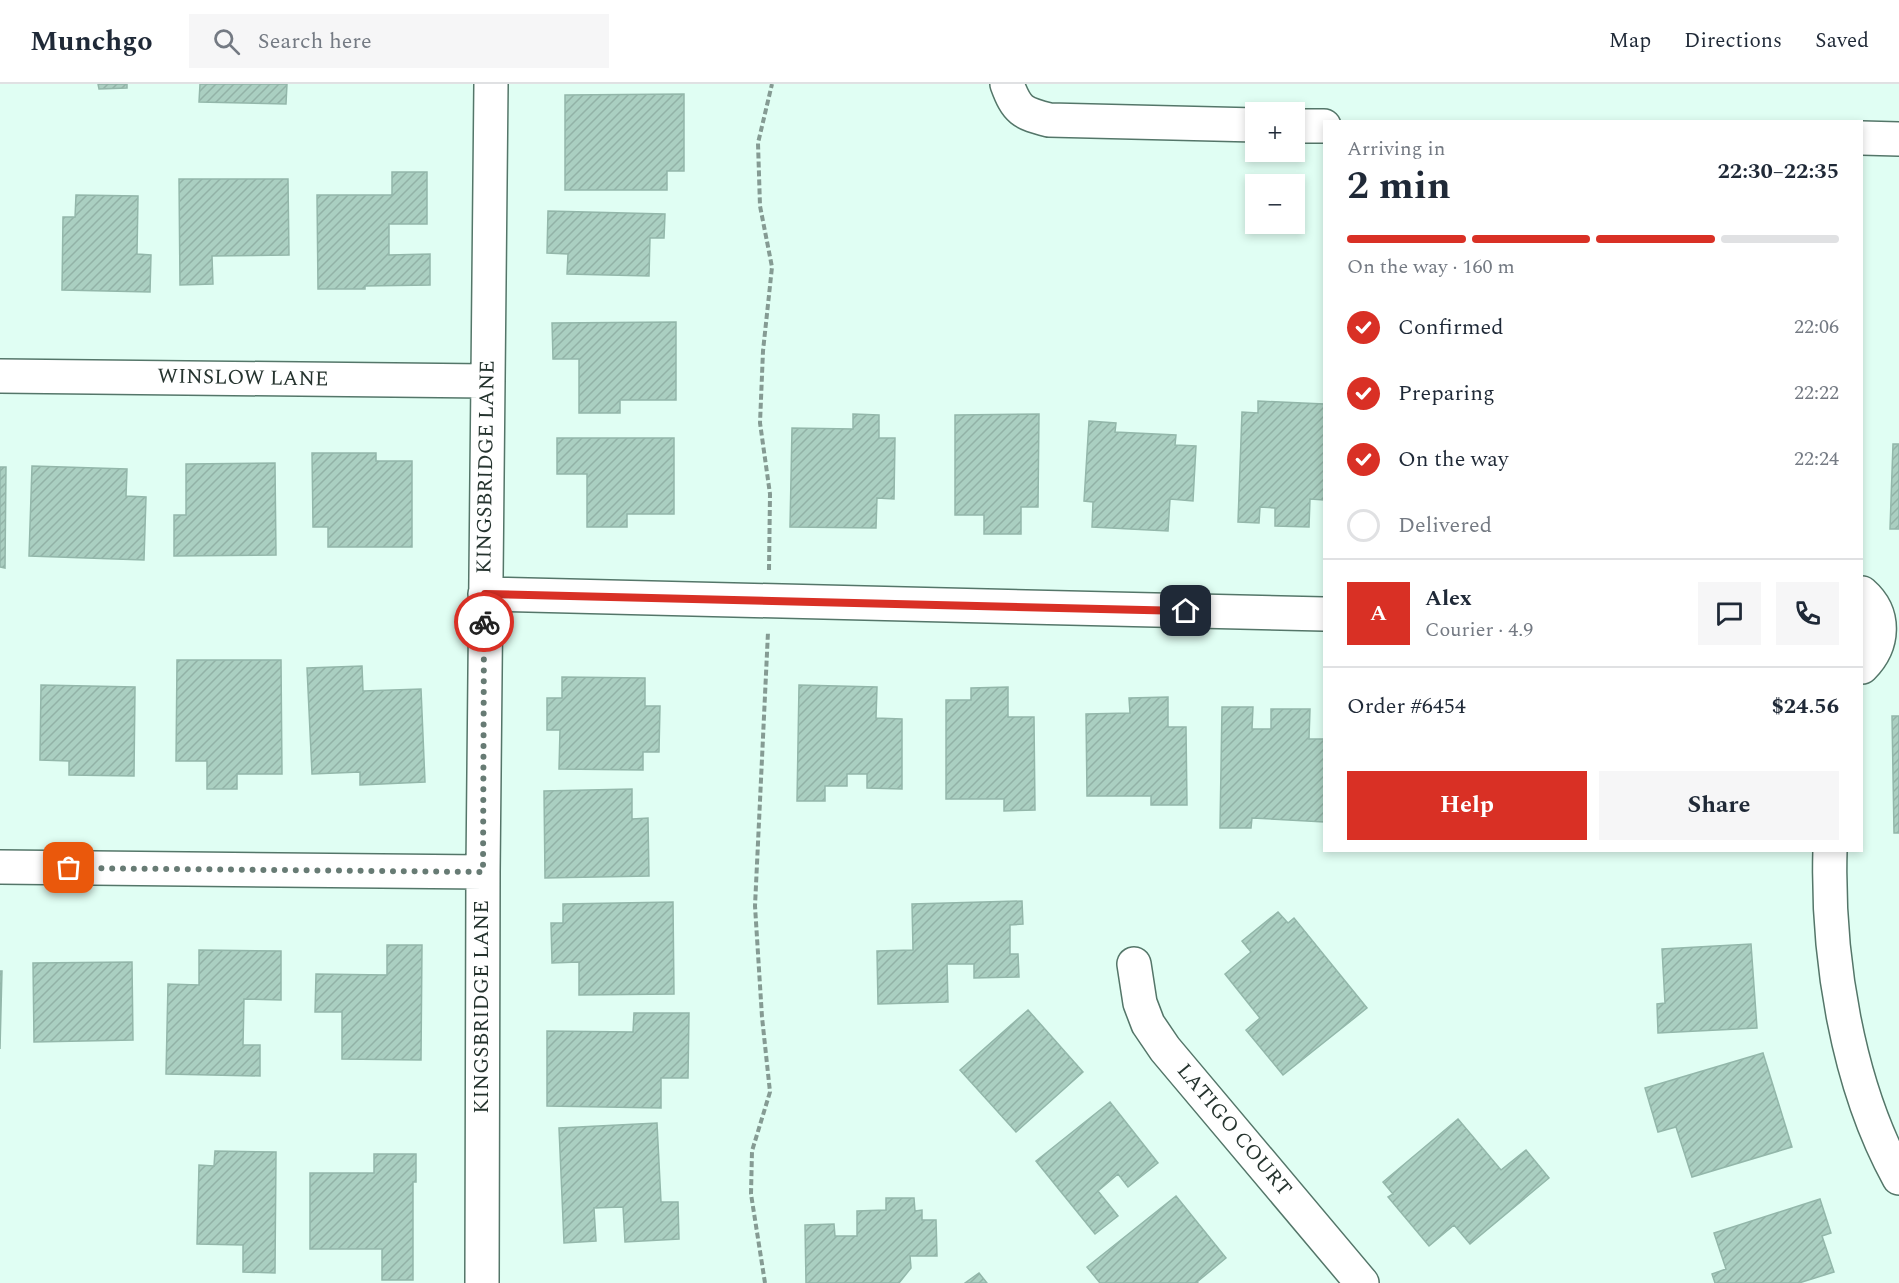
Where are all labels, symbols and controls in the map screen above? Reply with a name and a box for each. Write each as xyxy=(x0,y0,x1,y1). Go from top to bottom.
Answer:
search box xyxy=(189,14,609,68)
text: Munchgo xyxy=(30,20,153,63)
icon: search xyxy=(210,25,243,58)
text: Search here xyxy=(258,25,372,58)
text: Map xyxy=(1609,25,1651,57)
text: Directions xyxy=(1684,25,1782,57)
text: Saved xyxy=(1815,25,1869,57)
map controls xyxy=(1245,102,1305,234)
button: + xyxy=(1245,102,1305,162)
text: Arriving in xyxy=(1347,134,1445,164)
text: 22:30–22:35 xyxy=(1717,155,1839,188)
text: 2 min xyxy=(1347,157,1451,216)
button: − xyxy=(1245,174,1305,234)
text: On the way · 160 m xyxy=(1347,252,1515,282)
icon: check xyxy=(1347,311,1380,344)
text: Confirmed xyxy=(1398,311,1504,344)
text: 22:06 xyxy=(1794,312,1839,342)
street label: KINGSBRIDGE LANE xyxy=(468,360,504,574)
street label: WINSLOW LANE xyxy=(157,361,329,395)
icon: check xyxy=(1347,377,1380,410)
text: Preparing xyxy=(1398,377,1495,410)
text: 22:22 xyxy=(1794,378,1839,408)
icon: check xyxy=(1347,443,1380,476)
text: On the way xyxy=(1398,443,1509,476)
text: 22:24 xyxy=(1794,444,1839,474)
text: Delivered xyxy=(1398,509,1492,542)
text: Alex xyxy=(1425,582,1472,615)
button: chat xyxy=(1698,582,1761,645)
button: phone xyxy=(1776,582,1839,645)
pin xyxy=(1160,585,1211,636)
courier xyxy=(454,592,514,652)
icon: home xyxy=(1169,594,1202,627)
text: A xyxy=(1370,597,1387,630)
icon: bike xyxy=(468,606,501,639)
text: Courier · 4.9 xyxy=(1425,615,1533,645)
text: Order #6454 xyxy=(1347,690,1466,723)
text: $24.56 xyxy=(1771,690,1839,723)
button: Help xyxy=(1347,771,1587,840)
button: Share xyxy=(1599,771,1839,840)
pin xyxy=(43,842,94,893)
icon: bag xyxy=(52,851,85,884)
street label: KINGSBRIDGE LANE xyxy=(466,900,498,1114)
street label: LATIGO COURT xyxy=(1169,1056,1299,1204)

